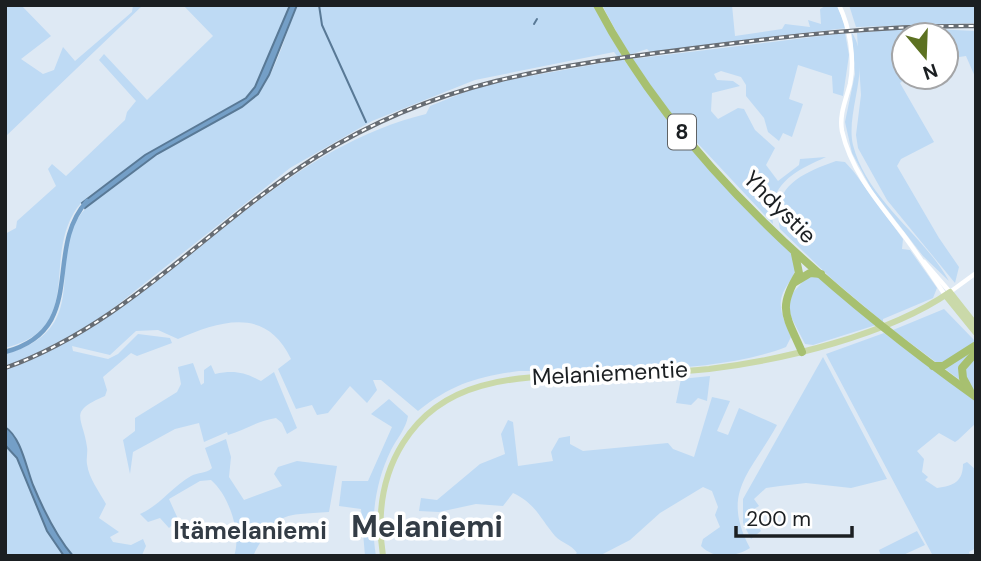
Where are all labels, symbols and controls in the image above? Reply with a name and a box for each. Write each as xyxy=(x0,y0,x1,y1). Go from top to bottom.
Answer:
north arrow xyxy=(890,21,960,91)
text: N xyxy=(920,58,941,86)
road number: 8 xyxy=(668,114,696,150)
street label: Yhdystie xyxy=(737,164,823,250)
street label: Melaniementie xyxy=(531,354,689,392)
scale bar xyxy=(736,494,852,538)
text: 200 m xyxy=(746,505,811,533)
district label: Melaniemi xyxy=(351,507,503,546)
district label: Itämelaniemi xyxy=(173,515,327,546)

